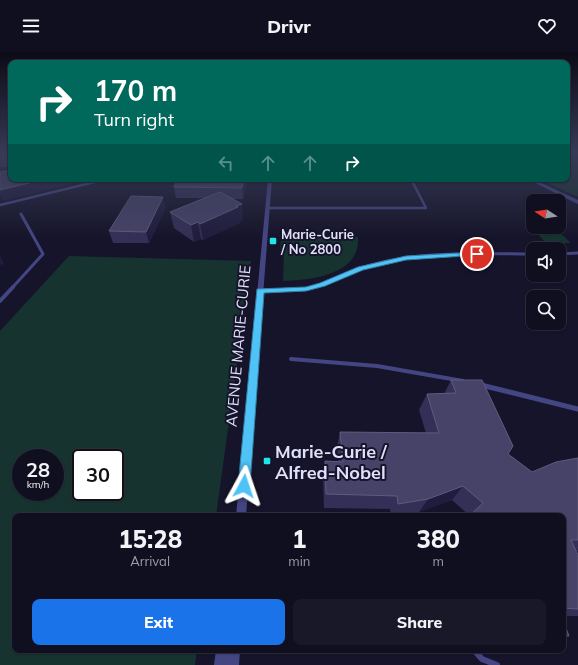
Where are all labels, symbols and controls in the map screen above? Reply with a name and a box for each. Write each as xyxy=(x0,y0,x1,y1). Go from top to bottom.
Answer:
icon: menu xyxy=(20,15,42,37)
text: Drivr xyxy=(267,15,311,38)
icon: heart xyxy=(536,15,558,37)
text: 170 m xyxy=(94,73,177,108)
icon: right xyxy=(28,76,80,128)
text: Turn right xyxy=(94,108,174,131)
icon: left xyxy=(215,152,237,174)
icon: ahead xyxy=(257,152,279,174)
icon: ahead xyxy=(299,152,321,174)
icon: right xyxy=(341,152,363,174)
north arrow xyxy=(526,194,566,234)
map controls xyxy=(526,194,566,330)
place label: Marie-Curie / No 2800 xyxy=(280,226,354,257)
marker: Marie-Curie / No 2800 xyxy=(268,236,278,246)
pin xyxy=(460,237,494,271)
button: sound xyxy=(526,242,566,282)
icon: arrive xyxy=(466,243,488,265)
street label: AVENUE MARIE-CURIE xyxy=(221,264,255,428)
button: search xyxy=(526,290,566,330)
place label: Marie-Curie / Alfred-Nobel xyxy=(275,440,388,484)
speed limit sign: 30 xyxy=(72,449,124,501)
marker: Marie-Curie / Alfred-Nobel xyxy=(262,456,272,466)
text: 28 xyxy=(26,457,50,482)
position arrow xyxy=(223,465,265,507)
text: km/h xyxy=(27,478,49,491)
text: 15:28 xyxy=(118,524,182,554)
text: 1 xyxy=(292,524,307,554)
text: 380 xyxy=(417,524,460,554)
text: Arrival xyxy=(130,553,170,569)
text: min xyxy=(288,553,310,569)
text: m xyxy=(432,553,444,569)
button: Exit xyxy=(32,599,285,645)
button: Share xyxy=(293,599,546,645)

